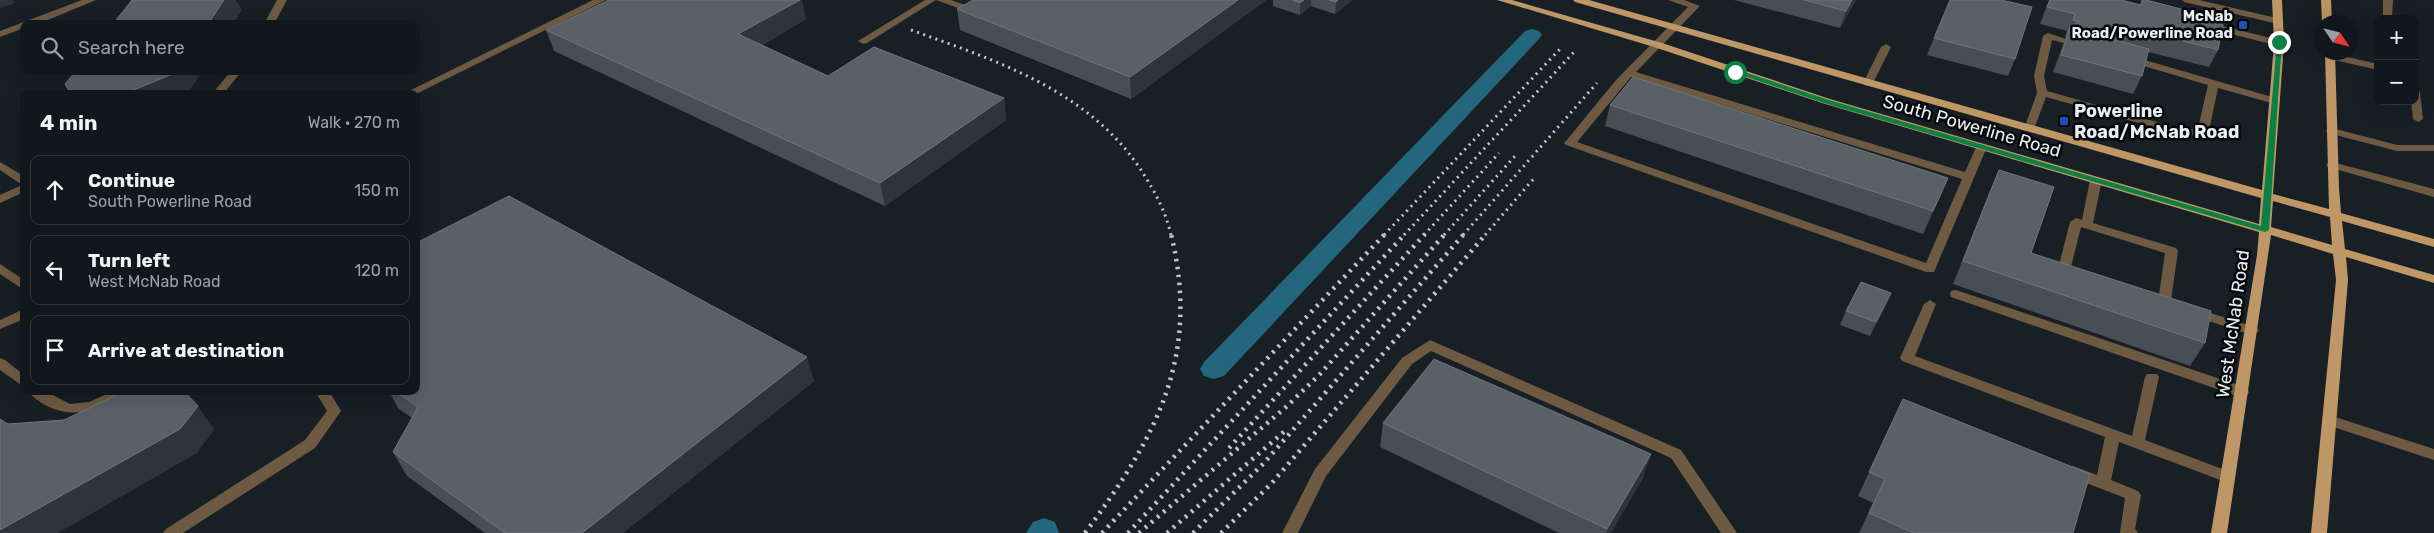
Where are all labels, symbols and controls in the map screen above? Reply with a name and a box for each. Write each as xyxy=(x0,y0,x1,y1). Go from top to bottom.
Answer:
place label: McNab Road/Powerline Road xyxy=(2071,7,2233,42)
north arrow xyxy=(2314,15,2359,60)
map controls xyxy=(2374,15,2419,105)
button: + xyxy=(2374,15,2419,60)
marker: McNab Road/Powerline Road xyxy=(2237,19,2249,31)
search box xyxy=(20,20,420,75)
route end xyxy=(2268,31,2291,54)
icon: search xyxy=(38,34,66,62)
text: Search here xyxy=(78,36,185,59)
button: − xyxy=(2374,60,2419,105)
route start xyxy=(1724,61,1747,84)
street label: South Powerline Road xyxy=(1880,90,2064,162)
place label: Powerline Road/McNab Road xyxy=(2074,100,2239,143)
text: 4 min xyxy=(40,110,98,135)
text: Walk · 270 m xyxy=(308,113,400,132)
marker: Powerline Road/McNab Road xyxy=(2058,115,2070,127)
text: Continue xyxy=(88,169,175,192)
icon: ahead xyxy=(41,176,69,204)
text: 150 m xyxy=(354,181,399,200)
text: South Powerline Road xyxy=(88,192,252,211)
text: Turn left xyxy=(88,249,170,272)
street label: West McNab Road xyxy=(2212,249,2254,399)
icon: left xyxy=(41,256,69,284)
text: 120 m xyxy=(354,261,399,280)
text: West McNab Road xyxy=(88,272,221,291)
icon: arrive xyxy=(41,336,69,364)
text: Arrive at destination xyxy=(88,339,284,362)

